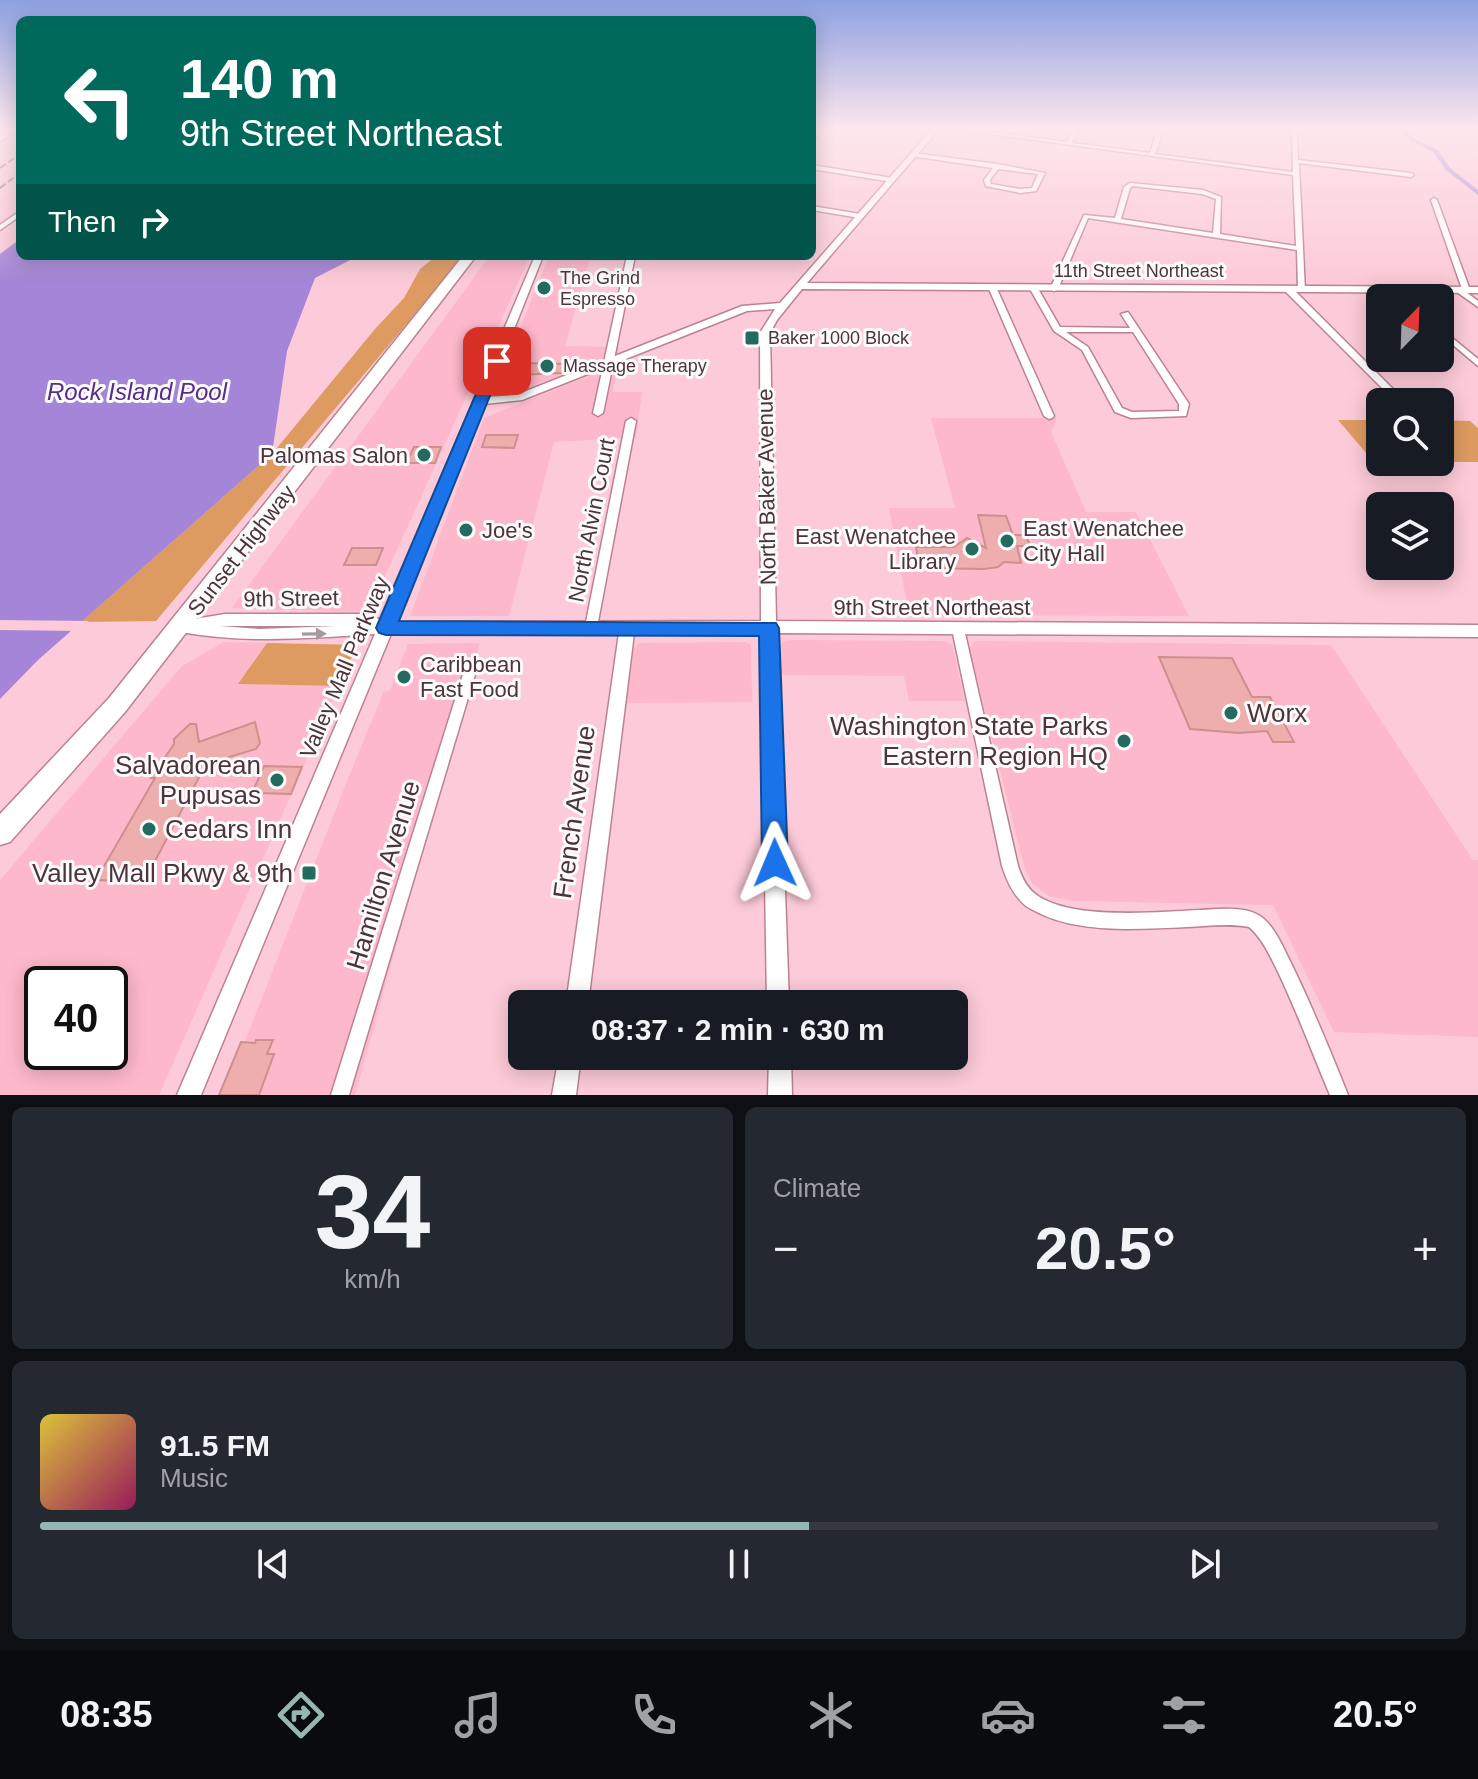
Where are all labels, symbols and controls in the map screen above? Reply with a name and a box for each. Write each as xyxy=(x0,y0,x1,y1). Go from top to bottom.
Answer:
text: 140 m xyxy=(180,47,339,110)
icon: left xyxy=(48,48,152,152)
text: 9th Street Northeast xyxy=(180,113,502,154)
icon: right xyxy=(132,200,176,244)
text: Then xyxy=(48,205,116,238)
street label: 11th Street Northeast xyxy=(1054,261,1224,281)
place label: The Grind Espresso xyxy=(560,268,640,309)
marker: The Grind Espresso xyxy=(535,279,553,297)
north arrow xyxy=(1366,284,1454,372)
map controls xyxy=(1366,284,1454,580)
pin xyxy=(463,327,531,395)
place label: Baker 1000 Block xyxy=(768,328,910,348)
marker: Baker 1000 Block xyxy=(743,329,761,347)
icon: arrive xyxy=(475,339,519,383)
place label: Massage Therapy xyxy=(563,356,707,376)
marker: Massage Therapy xyxy=(538,357,556,375)
water label: Rock Island Pool xyxy=(47,378,228,405)
button: search xyxy=(1366,388,1454,476)
street label: North Baker Avenue xyxy=(752,389,781,585)
street label: North Alvin Court xyxy=(563,436,620,604)
place label: Palomas Salon xyxy=(260,443,408,468)
marker: Palomas Salon xyxy=(415,446,433,464)
street label: Sunset Highway xyxy=(183,480,300,621)
button: layers xyxy=(1366,492,1454,580)
place label: East Wenatchee City Hall xyxy=(1023,516,1184,566)
place label: Joe's xyxy=(482,518,533,543)
marker: Joe's xyxy=(457,521,475,539)
place label: East Wenatchee Library xyxy=(795,524,956,574)
marker: East Wenatchee City Hall xyxy=(998,532,1016,550)
marker: East Wenatchee Library xyxy=(963,540,981,558)
street label: Valley Mall Parkway xyxy=(295,572,394,762)
street label: 9th Street xyxy=(243,585,339,612)
street label: 9th Street Northeast xyxy=(834,595,1030,620)
one-way arrow xyxy=(302,628,327,640)
place label: Caribbean Fast Food xyxy=(420,652,522,702)
marker: Caribbean Fast Food xyxy=(395,668,413,686)
place label: Worx xyxy=(1247,698,1307,728)
marker: Worx xyxy=(1222,704,1240,722)
place label: Washington State Parks Eastern Region HQ xyxy=(830,711,1108,771)
street label: French Avenue xyxy=(547,724,601,900)
marker: Washington State Parks Eastern Region HQ xyxy=(1115,732,1133,750)
place label: Salvadorean Pupusas xyxy=(115,750,261,810)
marker: Salvadorean Pupusas xyxy=(268,771,286,789)
street label: Hamilton Avenue xyxy=(340,777,426,973)
place label: Cedars Inn xyxy=(165,814,292,844)
marker: Cedars Inn xyxy=(140,820,158,838)
position arrow xyxy=(733,821,817,905)
place label: Valley Mall Pkwy & 9th xyxy=(32,858,293,888)
marker: Valley Mall Pkwy & 9th xyxy=(300,864,318,882)
speed limit sign: 40 xyxy=(24,966,128,1070)
text: 08:37 · 2 min · 630 m xyxy=(591,1013,885,1046)
text: 34 xyxy=(315,1154,430,1270)
text: Climate xyxy=(773,1173,861,1203)
text: 20.5° xyxy=(1035,1215,1176,1282)
text: − xyxy=(773,1224,799,1273)
text: + xyxy=(1412,1224,1438,1273)
text: km/h xyxy=(344,1264,401,1294)
text: 91.5 FM xyxy=(160,1429,270,1462)
text: Music xyxy=(160,1463,228,1493)
icon: previous xyxy=(251,1542,295,1586)
icon: pause xyxy=(717,1542,761,1586)
icon: next xyxy=(1183,1542,1227,1586)
icon: directions xyxy=(273,1687,329,1743)
icon: music xyxy=(450,1687,506,1743)
icon: phone xyxy=(626,1687,682,1743)
icon: climate xyxy=(803,1687,859,1743)
icon: car xyxy=(980,1687,1036,1743)
icon: filters xyxy=(1156,1687,1212,1743)
text: 08:35 xyxy=(60,1694,152,1735)
text: 20.5° xyxy=(1333,1694,1418,1735)

